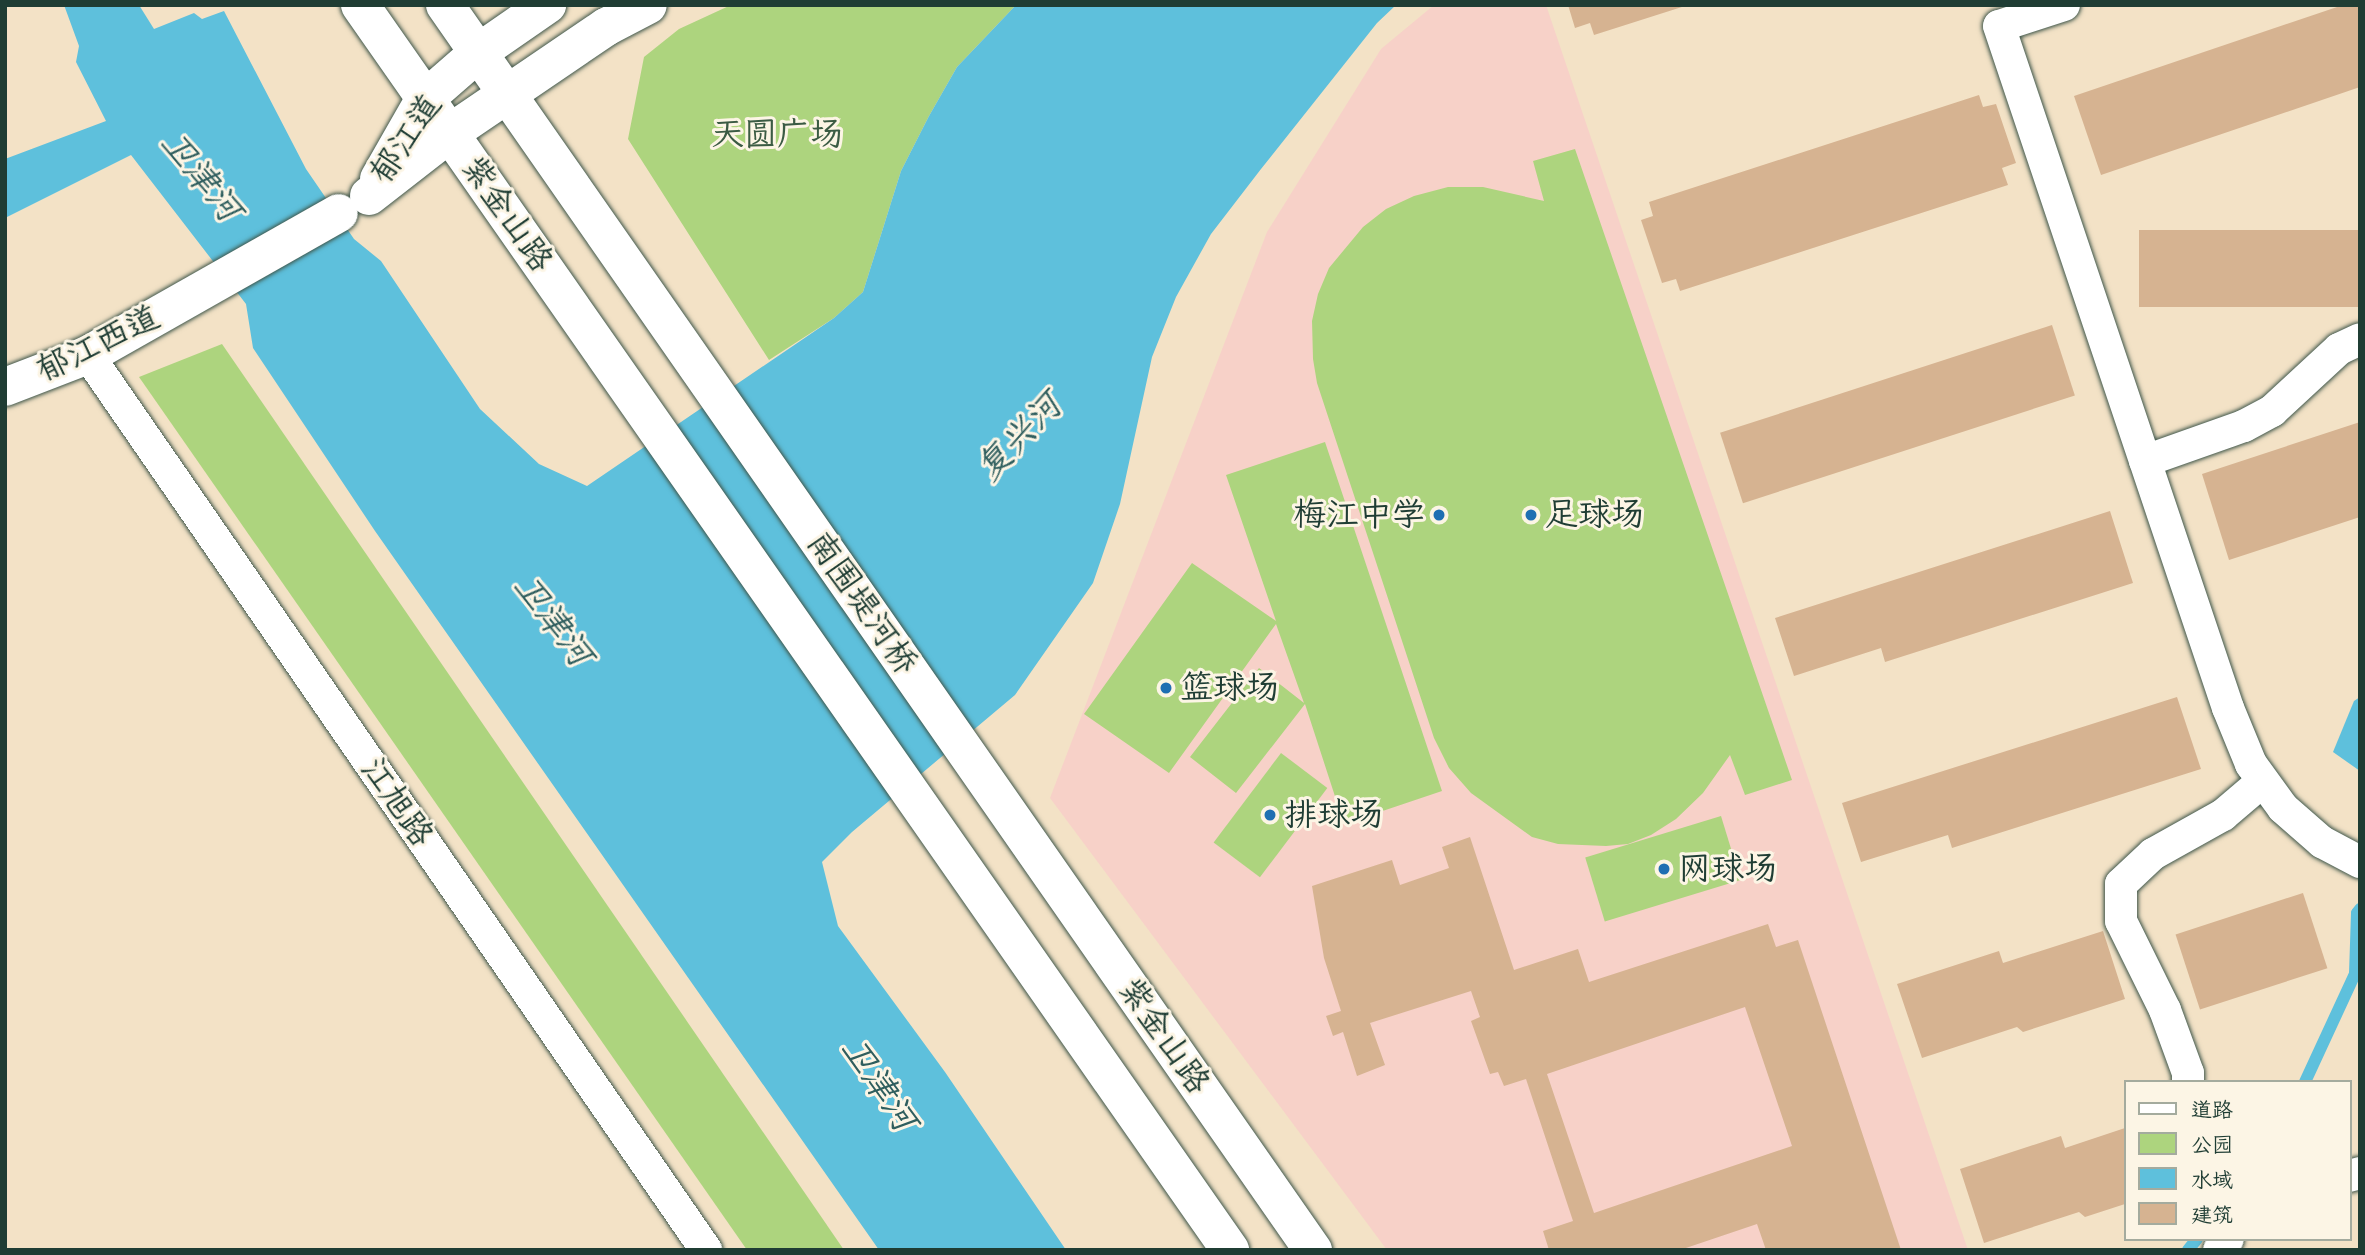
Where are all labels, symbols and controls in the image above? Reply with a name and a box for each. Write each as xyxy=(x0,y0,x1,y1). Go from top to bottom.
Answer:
street label: 郁江道 xyxy=(362,87,450,191)
park label: 天圆广场 xyxy=(711,115,843,155)
water label: 卫津河 xyxy=(152,122,250,230)
street label: 紫金山路 xyxy=(453,149,561,279)
street label: 郁江西道 xyxy=(30,297,166,391)
water label: 复兴河 xyxy=(967,385,1071,489)
place label: 梅江中学 xyxy=(1293,495,1425,535)
place label: 足球场 xyxy=(1545,495,1644,535)
marker: 梅江中学 xyxy=(1431,507,1447,523)
marker: 足球场 xyxy=(1523,507,1539,523)
street label: 南围堤河桥 xyxy=(798,524,926,682)
water label: 卫津河 xyxy=(505,565,601,675)
place label: 篮球场 xyxy=(1180,668,1279,708)
marker: 篮球场 xyxy=(1158,680,1174,696)
street label: 江旭路 xyxy=(352,750,442,854)
place label: 排球场 xyxy=(1284,795,1383,835)
marker: 排球场 xyxy=(1262,807,1278,823)
place label: 网球场 xyxy=(1678,849,1777,889)
marker: 网球场 xyxy=(1656,861,1672,877)
street label: 紫金山路 xyxy=(1110,971,1218,1101)
water label: 卫津河 xyxy=(832,1029,926,1139)
legend xyxy=(2124,1080,2351,1241)
text: 道路 xyxy=(2191,1097,2233,1123)
text: 公园 xyxy=(2191,1132,2233,1158)
text: 水域 xyxy=(2191,1167,2233,1193)
text: 建筑 xyxy=(2191,1202,2233,1228)

